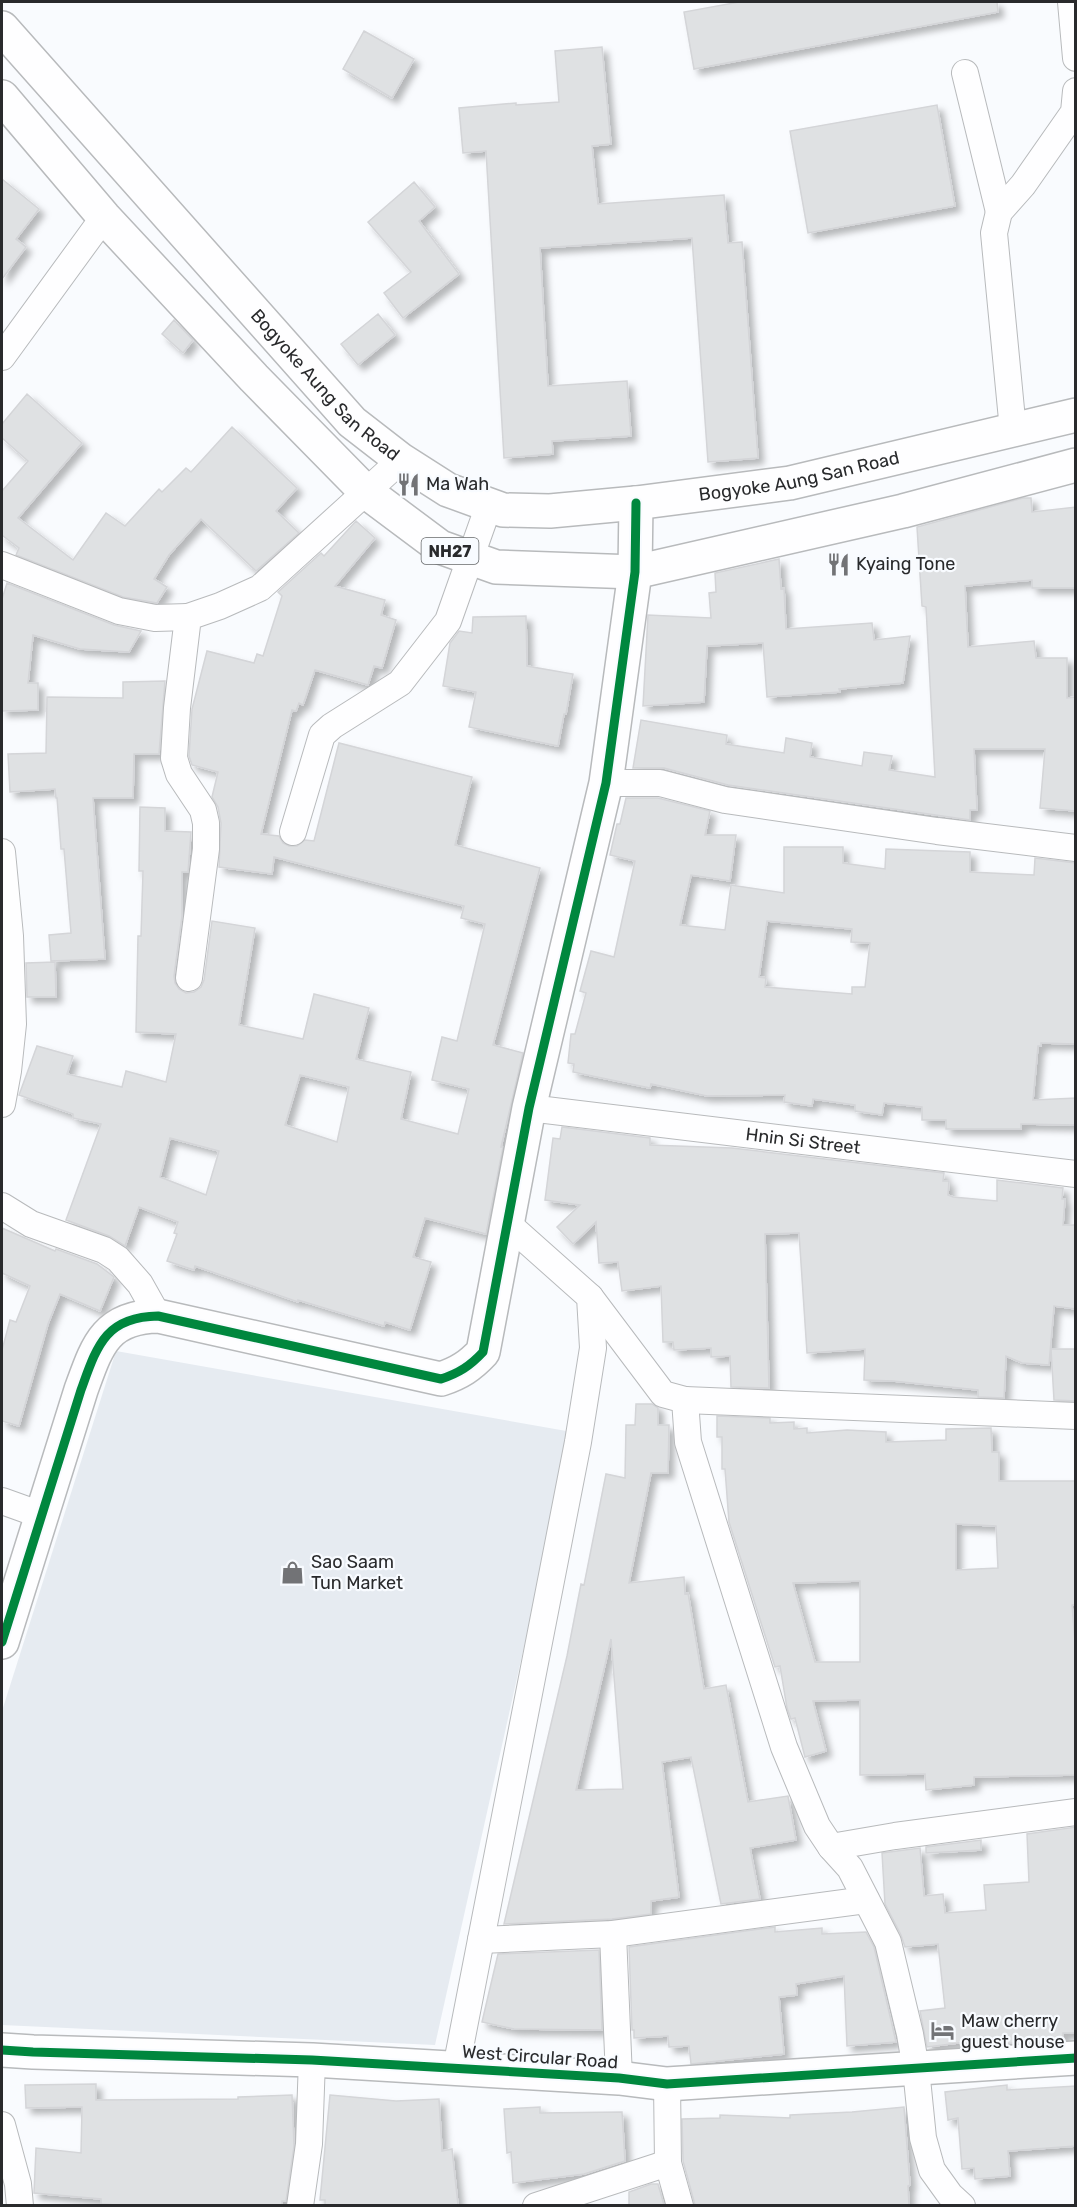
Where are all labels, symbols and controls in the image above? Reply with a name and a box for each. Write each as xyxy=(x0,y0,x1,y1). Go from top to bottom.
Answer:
street label: Bogyoke Aung San Road xyxy=(246,305,404,466)
street label: Bogyoke Aung San Road xyxy=(697,446,902,506)
restaurant icon: Ma Wah xyxy=(395,471,421,497)
place label: Ma Wah xyxy=(426,473,489,495)
road number: NH27 xyxy=(422,538,478,564)
restaurant icon: Kyaing Tone xyxy=(825,551,851,577)
place label: Kyaing Tone xyxy=(856,553,955,575)
street label: Hnin Si Street xyxy=(744,1123,862,1159)
place label: Sao Saam Tun Market xyxy=(311,1551,403,1594)
shop icon: Sao Saam Tun Market xyxy=(280,1559,306,1585)
place label: Maw cherry guest house xyxy=(961,2010,1065,2053)
hotel icon: Maw cherry guest house xyxy=(930,2018,956,2044)
street label: West Circular Road xyxy=(461,2041,619,2073)

